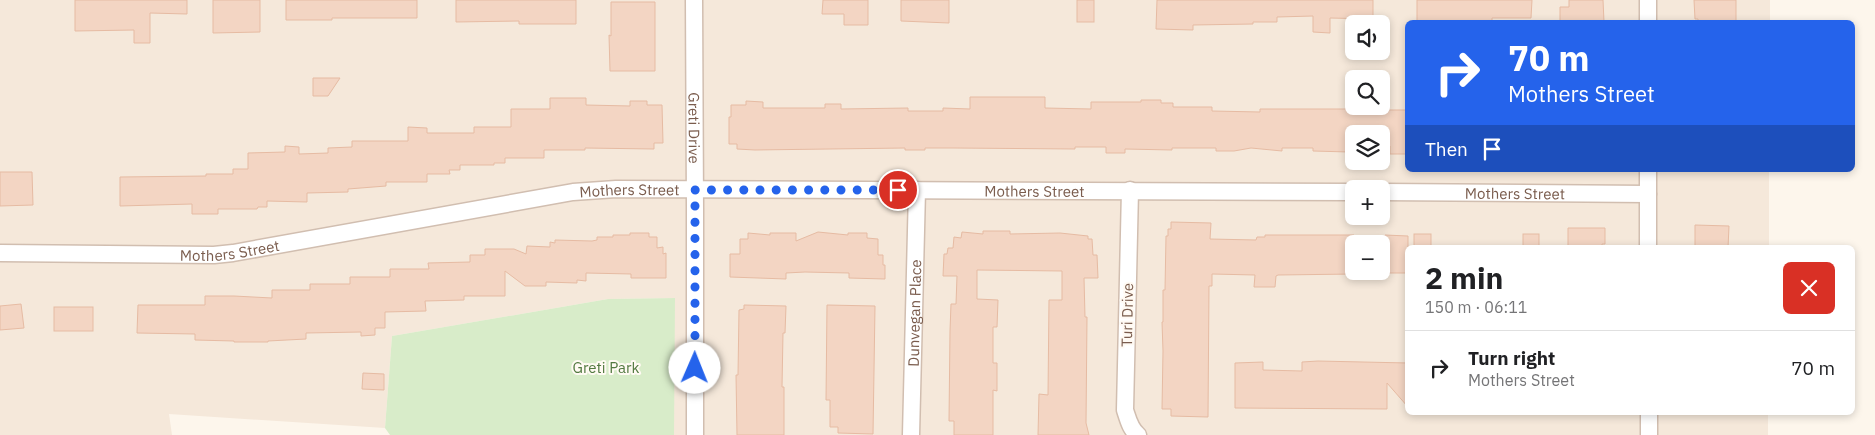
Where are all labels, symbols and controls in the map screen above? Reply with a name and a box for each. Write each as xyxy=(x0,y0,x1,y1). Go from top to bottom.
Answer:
map controls xyxy=(1345,15,1390,280)
button: sound xyxy=(1345,15,1390,60)
text: 70 m xyxy=(1508,35,1590,81)
icon: right xyxy=(1425,40,1490,105)
button: search xyxy=(1345,70,1390,115)
text: Mothers Street xyxy=(1508,79,1655,108)
street label: Greti Drive xyxy=(685,92,704,164)
button: layers xyxy=(1345,125,1390,170)
icon: arrive xyxy=(1478,135,1506,163)
text: Then xyxy=(1425,137,1468,161)
pin xyxy=(877,169,919,211)
icon: arrive xyxy=(884,176,912,204)
street label: Mothers Street xyxy=(579,179,679,201)
button: + xyxy=(1345,180,1390,225)
street label: Mothers Street xyxy=(984,181,1084,200)
street label: Mothers Street xyxy=(1465,183,1565,203)
street label: Mothers Street xyxy=(180,235,281,265)
button: − xyxy=(1345,235,1390,280)
text: 2 min xyxy=(1425,258,1503,297)
street label: Dunvegan Place xyxy=(903,259,925,367)
button: close xyxy=(1783,262,1835,314)
street label: Turi Drive xyxy=(1117,283,1137,347)
text: 150 m · 06:11 xyxy=(1425,297,1527,317)
position arrow xyxy=(668,341,720,393)
text: Turn right xyxy=(1468,346,1555,370)
icon: right xyxy=(1425,354,1453,382)
text: 70 m xyxy=(1791,356,1835,380)
park label: Greti Park xyxy=(572,358,640,377)
text: Mothers Street xyxy=(1468,370,1575,390)

